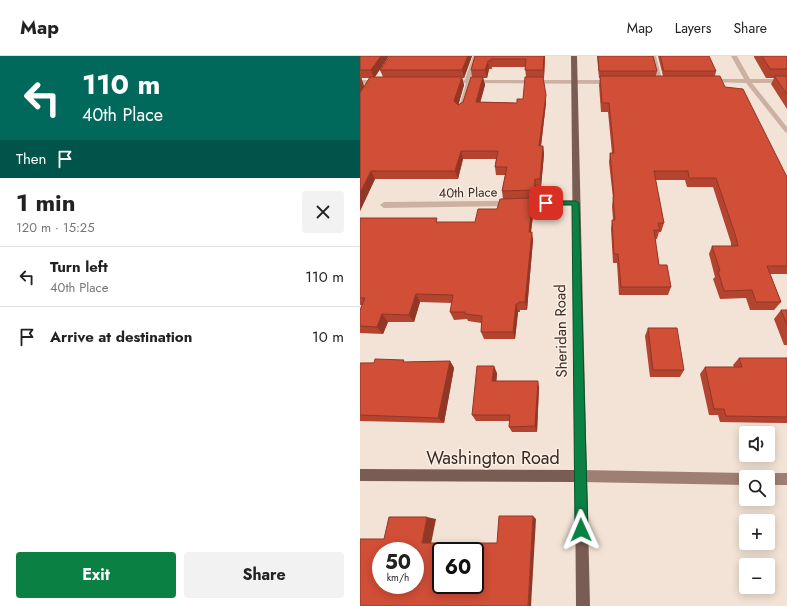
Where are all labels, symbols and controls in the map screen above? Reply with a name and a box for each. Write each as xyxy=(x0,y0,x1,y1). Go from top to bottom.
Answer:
text: Map xyxy=(20,14,59,41)
text: Map xyxy=(627,18,653,38)
text: Layers xyxy=(675,18,711,38)
text: Share xyxy=(733,18,767,38)
text: 110 m xyxy=(82,64,160,105)
icon: left xyxy=(16,72,68,124)
text: 40th Place xyxy=(82,102,163,128)
text: Then xyxy=(16,148,46,170)
icon: arrive xyxy=(54,148,76,170)
street label: 40th Place xyxy=(439,182,498,203)
text: 1 min xyxy=(16,185,76,220)
pin xyxy=(529,186,563,220)
button: close xyxy=(302,191,344,233)
icon: arrive xyxy=(535,192,557,214)
text: 120 m · 15:25 xyxy=(16,218,95,237)
text: Turn left xyxy=(50,256,108,278)
icon: left xyxy=(16,266,38,288)
text: 110 m xyxy=(305,266,344,288)
text: 40th Place xyxy=(50,278,109,297)
street label: Sheridan Road xyxy=(549,284,573,378)
icon: arrive xyxy=(16,326,38,348)
text: Arrive at destination xyxy=(50,326,192,348)
text: 10 m xyxy=(312,326,344,348)
map controls xyxy=(739,426,775,594)
button: sound xyxy=(739,426,775,462)
street label: Washington Road xyxy=(426,445,560,471)
button: search xyxy=(739,470,775,506)
position arrow xyxy=(560,509,602,551)
button: + xyxy=(739,514,775,550)
speed limit sign: 60 xyxy=(432,542,484,594)
text: 50 xyxy=(385,548,411,577)
button: Exit xyxy=(16,552,176,598)
button: Share xyxy=(184,552,344,598)
button: − xyxy=(739,558,775,594)
text: km/h xyxy=(387,570,409,585)

